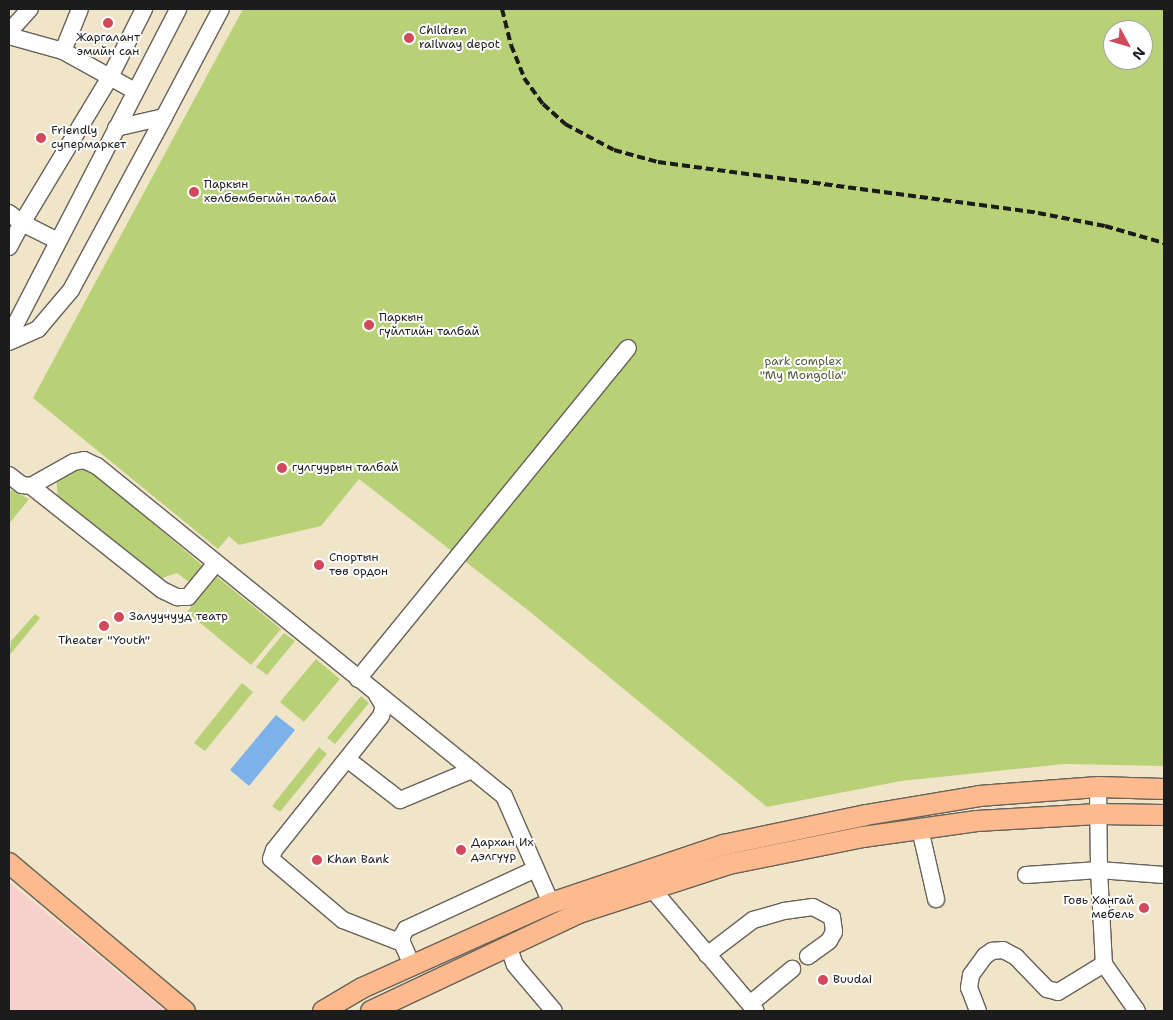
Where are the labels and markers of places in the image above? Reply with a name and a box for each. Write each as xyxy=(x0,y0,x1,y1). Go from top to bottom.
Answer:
marker: Жаргалант эмийн сан xyxy=(102,17,114,29)
place label: Children railway depot xyxy=(419,24,500,52)
place label: Жаргалант эмийн сан xyxy=(76,31,140,59)
marker: Children railway depot xyxy=(403,32,415,44)
place label: Friendly супермаркет xyxy=(51,124,126,152)
marker: Friendly супермаркет xyxy=(35,132,47,144)
place label: Паркын хөлбөмбөгийн талбай xyxy=(204,178,337,206)
marker: Паркын хөлбөмбөгийн талбай xyxy=(188,186,200,198)
place label: Паркын гүйлтийн талбай xyxy=(379,311,479,339)
marker: Паркын гүйлтийн талбай xyxy=(363,319,375,331)
place label: гулгуурын талбай xyxy=(292,461,399,475)
marker: гулгуурын талбай xyxy=(276,462,288,474)
place label: Спортын төв ордон xyxy=(329,551,388,579)
marker: Спортын төв ордон xyxy=(313,559,325,571)
place label: Залуучууд театр xyxy=(129,610,228,624)
marker: Залуучууд театр xyxy=(113,611,125,623)
marker: Theater "Youth" xyxy=(98,620,110,632)
place label: Theater "Youth" xyxy=(58,634,150,648)
place label: Дархан Их дэлгүүр xyxy=(471,836,534,864)
marker: Дархан Их дэлгүүр xyxy=(455,844,467,856)
place label: Khan Bank xyxy=(327,853,389,867)
marker: Khan Bank xyxy=(311,854,323,866)
place label: Говь Хангай мебель xyxy=(1063,894,1134,922)
marker: Говь Хангай мебель xyxy=(1138,902,1150,914)
place label: Buudai xyxy=(833,973,872,987)
marker: Buudai xyxy=(817,974,829,986)

